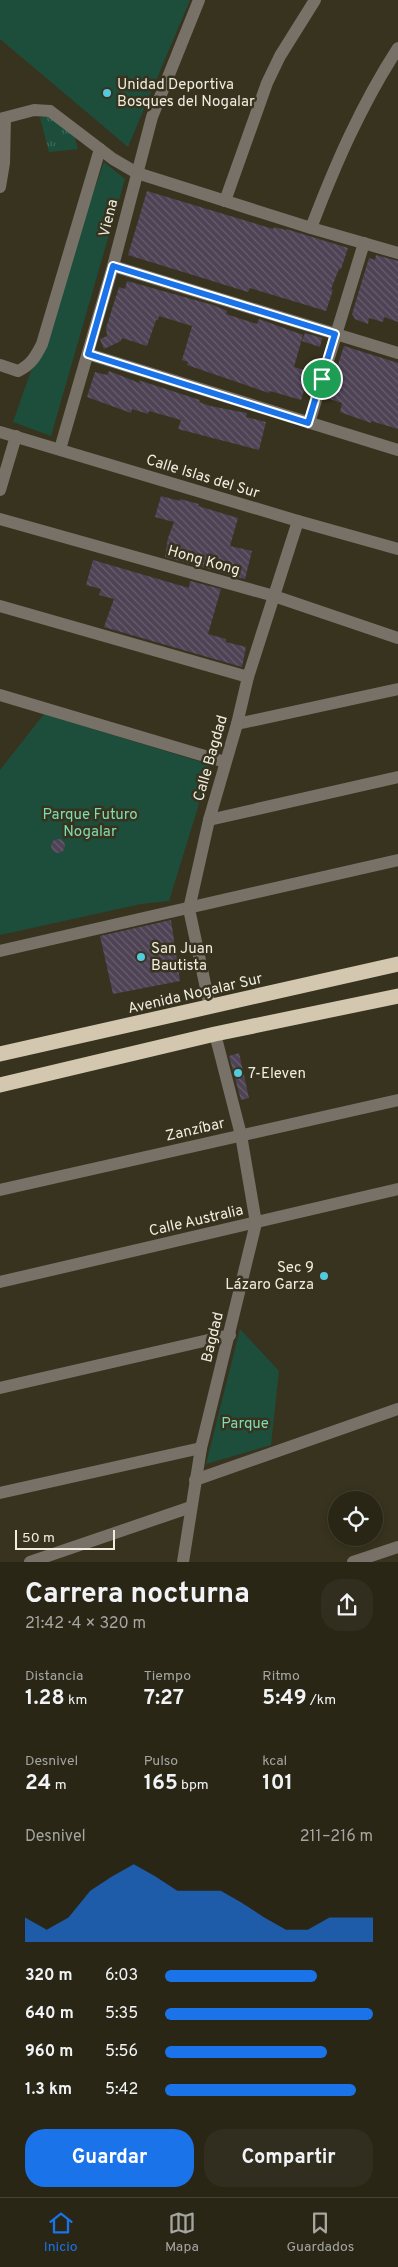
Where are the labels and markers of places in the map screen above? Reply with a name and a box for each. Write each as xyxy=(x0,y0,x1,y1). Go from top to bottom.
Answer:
place label: Unidad Deportiva Bosques del Nogalar xyxy=(117,76,255,112)
marker: Unidad Deportiva Bosques del Nogalar xyxy=(101,87,113,99)
pin xyxy=(301,358,343,400)
place label: San Juan Bautista xyxy=(151,940,213,976)
marker: San Juan Bautista xyxy=(135,951,147,963)
place label: 7-Eleven xyxy=(248,1065,306,1084)
marker: 7-Eleven xyxy=(232,1067,244,1079)
place label: Sec 9 Lázaro Garza xyxy=(225,1259,314,1295)
marker: Sec 9 Lázaro Garza xyxy=(318,1270,330,1282)

